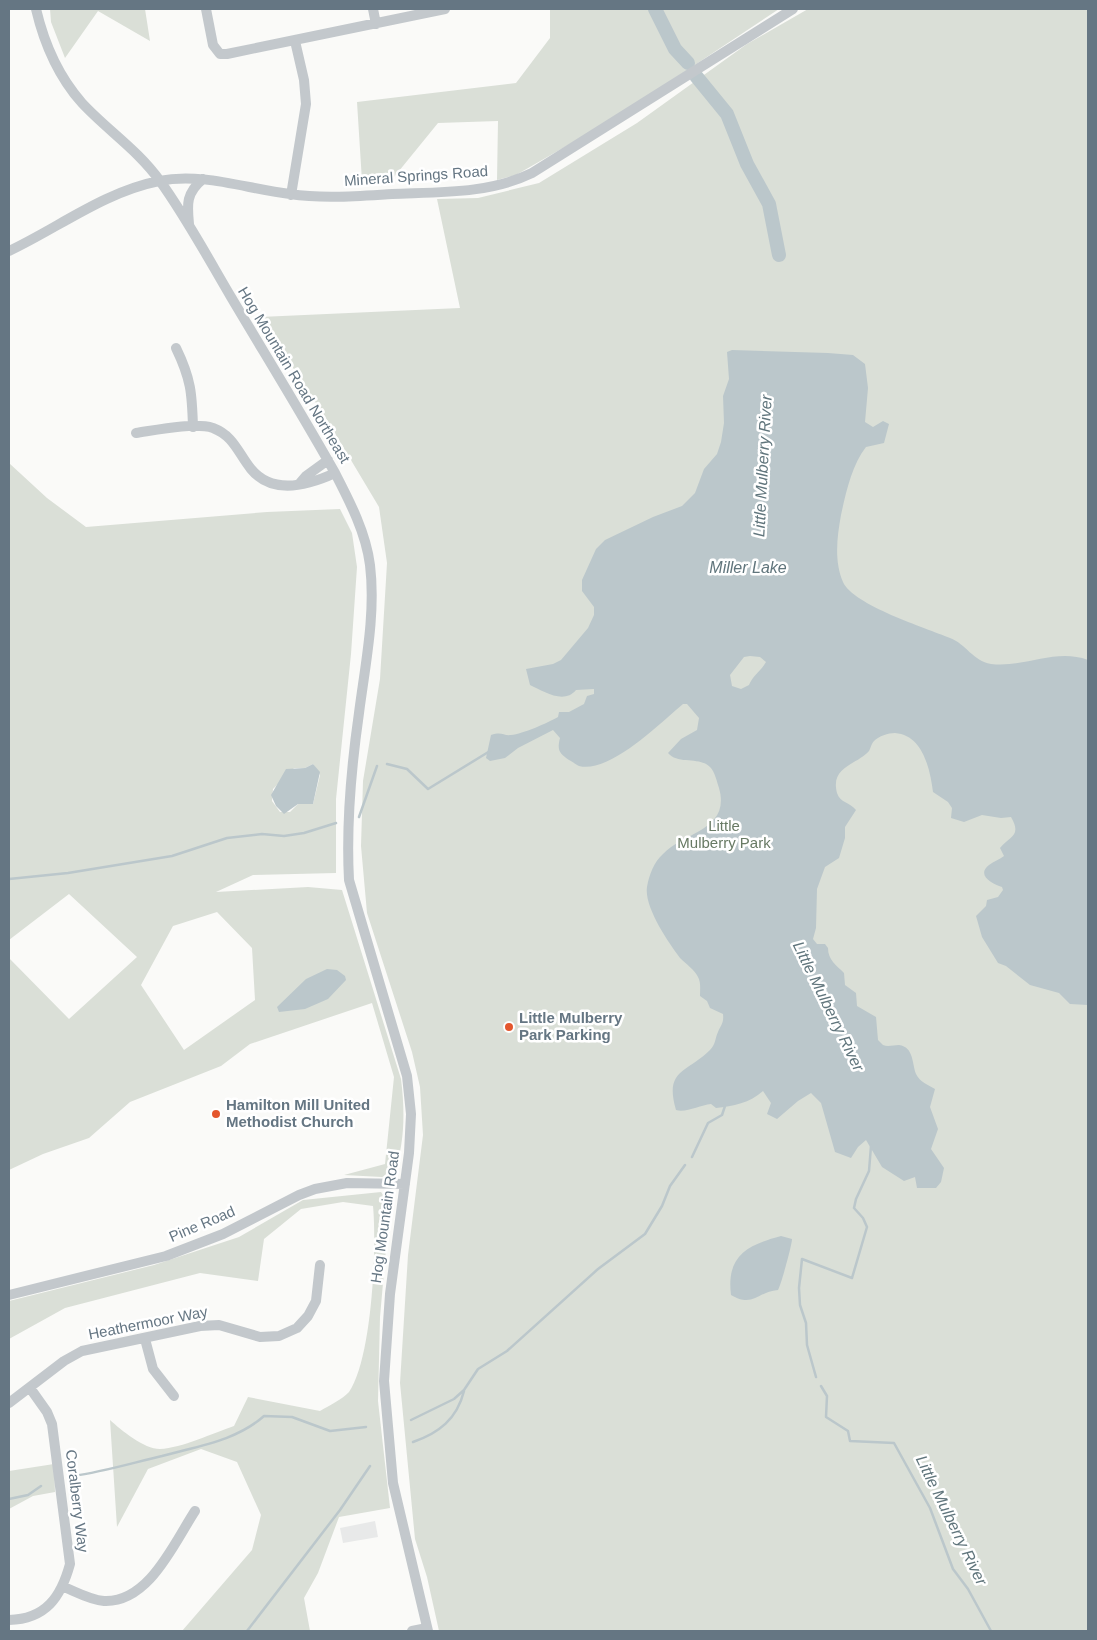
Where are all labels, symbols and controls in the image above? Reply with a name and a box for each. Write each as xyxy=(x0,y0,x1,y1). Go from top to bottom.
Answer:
street label: Mineral Springs Road xyxy=(343,162,489,189)
street label: Hog Mountain Road Northeast xyxy=(235,284,354,467)
water label: Little Mulberry River xyxy=(750,394,775,538)
water label: Miller Lake xyxy=(709,559,787,576)
park label: Little Mulberry Park xyxy=(677,817,771,851)
water label: Little Mulberry River xyxy=(790,939,868,1074)
place label: Little Mulberry Park Parking xyxy=(519,1009,623,1043)
marker: Little Mulberry Park Parking xyxy=(503,1021,515,1033)
place label: Hamilton Mill United Methodist Church xyxy=(226,1096,370,1130)
marker: Hamilton Mill United Methodist Church xyxy=(210,1108,222,1120)
street label: Hog Mountain Road xyxy=(367,1150,402,1284)
street label: Pine Road xyxy=(166,1202,237,1245)
street label: Heathermoor Way xyxy=(87,1303,209,1342)
street label: Coralberry Way xyxy=(63,1448,92,1554)
water label: Little Mulberry River xyxy=(913,1453,991,1588)

